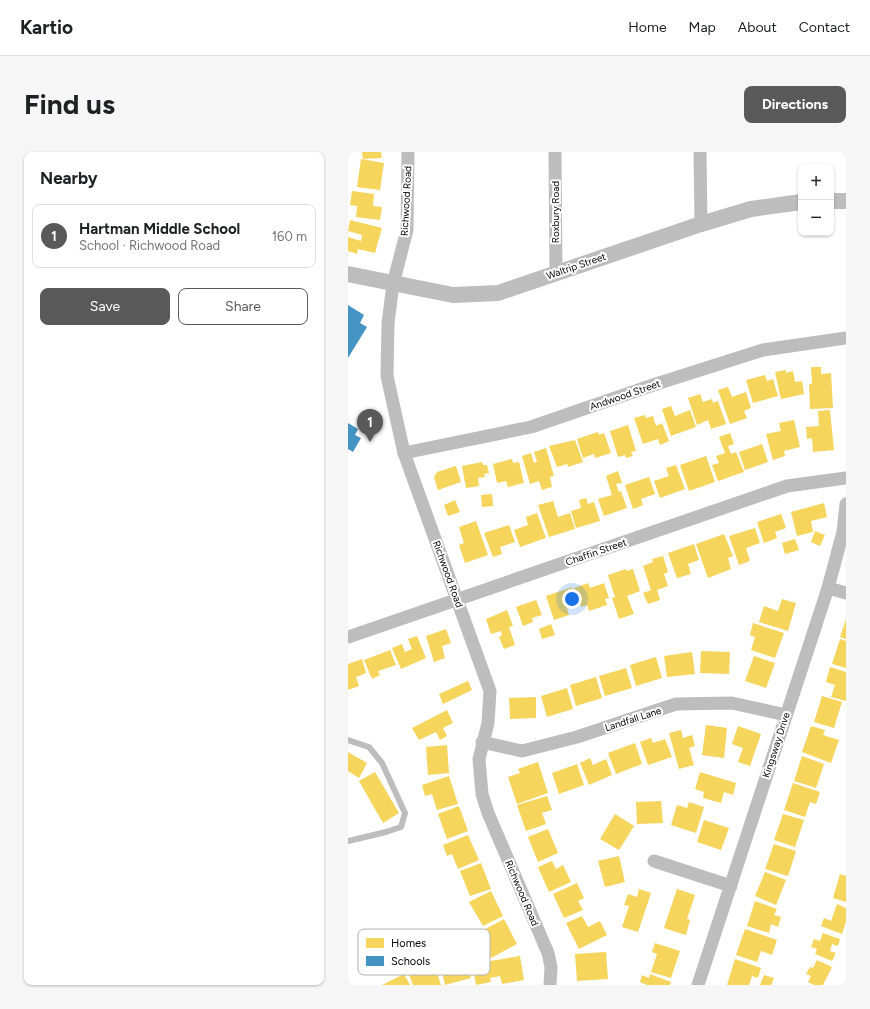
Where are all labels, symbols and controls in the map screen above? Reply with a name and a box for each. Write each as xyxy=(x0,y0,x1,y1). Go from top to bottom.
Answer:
text: Kartio xyxy=(20,16,73,39)
text: Home xyxy=(628,19,667,36)
text: Map xyxy=(689,19,716,36)
text: About xyxy=(738,19,777,36)
text: Contact xyxy=(799,19,850,36)
button: Directions xyxy=(744,86,846,123)
text: Find us xyxy=(24,87,115,121)
map controls xyxy=(798,164,834,236)
button: + xyxy=(798,164,834,200)
street label: Richwood Road xyxy=(398,165,414,236)
text: Nearby xyxy=(40,168,98,188)
street label: Roxbury Road xyxy=(549,181,562,243)
button: − xyxy=(798,200,834,236)
text: Hartman Middle School xyxy=(79,220,240,238)
text: 1 xyxy=(51,229,57,244)
text: 160 m xyxy=(272,229,307,244)
text: School · Richwood Road xyxy=(79,238,220,253)
street label: Waltrip Street xyxy=(544,250,608,282)
button: Save xyxy=(40,288,170,325)
button: Share xyxy=(178,288,308,325)
street label: Andwood Street xyxy=(588,377,662,413)
pin: 1 xyxy=(357,409,383,442)
street label: Chaffin Street xyxy=(564,535,628,569)
street label: Richwood Road xyxy=(430,539,466,609)
your location xyxy=(562,589,582,609)
street label: Landfall Lane xyxy=(603,704,663,734)
street label: Kingsway Drive xyxy=(759,710,793,779)
street label: Richwood Road xyxy=(502,858,542,928)
legend xyxy=(358,929,490,975)
text: Homes xyxy=(391,937,426,950)
text: Schools xyxy=(391,955,430,968)

